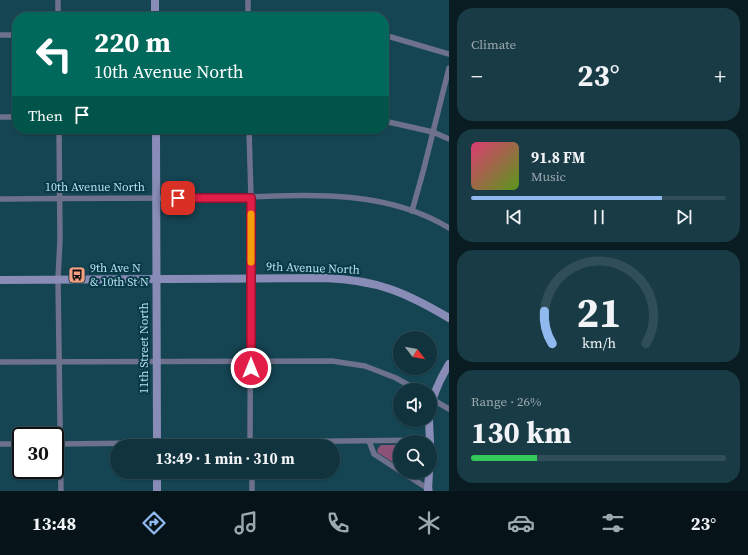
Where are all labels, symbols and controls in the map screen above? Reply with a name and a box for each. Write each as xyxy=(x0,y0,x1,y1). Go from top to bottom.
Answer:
text: 220 m xyxy=(94,23,171,61)
icon: left xyxy=(28,28,80,80)
text: Climate xyxy=(471,36,516,53)
text: 23° xyxy=(577,55,620,96)
text: 10th Avenue North xyxy=(94,59,244,84)
text: − xyxy=(471,61,483,91)
text: + xyxy=(714,61,726,91)
icon: arrive xyxy=(71,104,93,126)
text: Then xyxy=(28,105,63,126)
text: 91.8 FM xyxy=(531,147,585,168)
text: Music xyxy=(531,168,566,185)
street label: 10th Avenue North xyxy=(45,179,145,195)
pin xyxy=(161,181,195,215)
icon: arrive xyxy=(167,187,189,209)
icon: previous xyxy=(503,206,525,228)
icon: pause xyxy=(588,206,610,228)
icon: next xyxy=(673,206,695,228)
street label: 9th Avenue North xyxy=(266,258,360,278)
place label: 9th Ave N & 10th St N xyxy=(90,260,149,290)
bus stop icon: 9th Ave N & 10th St N xyxy=(67,265,87,285)
text: 21 xyxy=(576,284,621,341)
street label: 11th Street North xyxy=(136,302,152,394)
north arrow xyxy=(393,331,437,375)
map controls xyxy=(393,331,437,479)
text: km/h xyxy=(582,332,616,352)
position arrow xyxy=(230,347,272,389)
button: sound xyxy=(393,383,437,427)
text: Range · 26% xyxy=(471,393,542,410)
text: 130 km xyxy=(471,412,571,453)
speed limit sign: 30 xyxy=(12,427,64,479)
button: search xyxy=(393,435,437,479)
text: 13:49 · 1 min · 310 m xyxy=(156,448,295,469)
icon: directions xyxy=(140,509,168,537)
icon: music xyxy=(232,509,260,537)
icon: phone xyxy=(324,509,352,537)
icon: climate xyxy=(415,509,443,537)
icon: car xyxy=(507,509,535,537)
icon: filters xyxy=(599,509,627,537)
text: 13:48 xyxy=(32,511,76,536)
text: 23° xyxy=(691,511,716,536)

